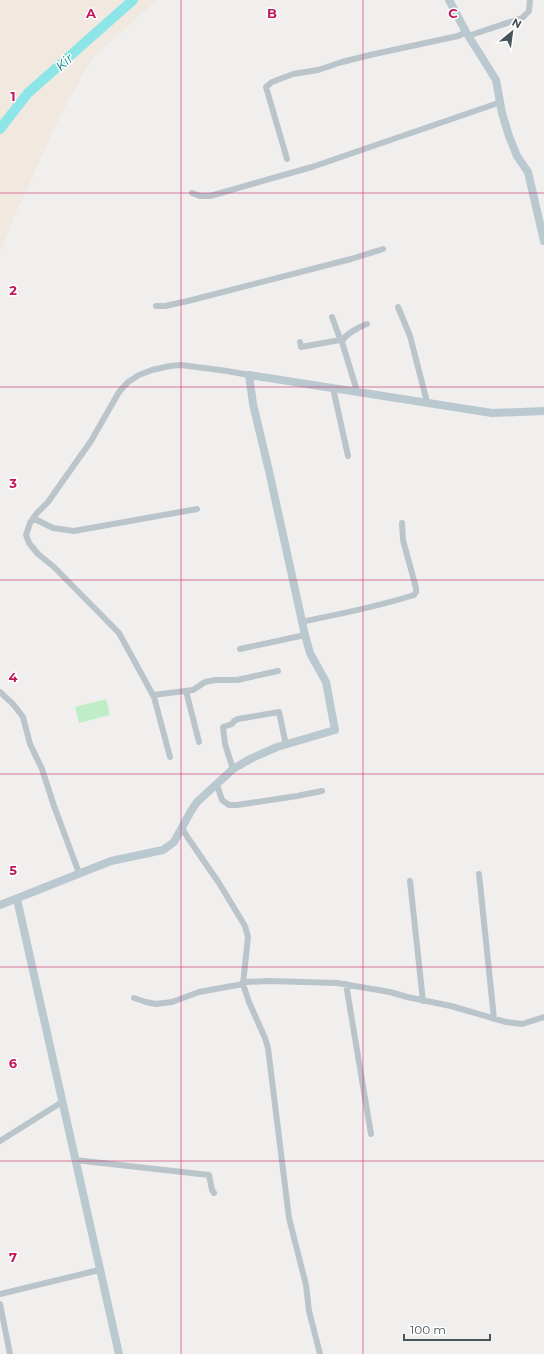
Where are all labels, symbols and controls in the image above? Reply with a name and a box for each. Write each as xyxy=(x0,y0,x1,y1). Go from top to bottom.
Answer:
text: A xyxy=(85,5,97,21)
text: B xyxy=(267,5,277,21)
text: C xyxy=(448,5,458,21)
north arrow xyxy=(492,12,532,52)
text: N xyxy=(510,15,524,32)
water label: Kir xyxy=(52,50,77,74)
text: 1 xyxy=(10,88,16,104)
text: 2 xyxy=(9,282,17,298)
text: 3 xyxy=(8,475,17,491)
text: 4 xyxy=(9,669,18,685)
text: 5 xyxy=(9,862,17,878)
text: 6 xyxy=(9,1055,18,1071)
text: 7 xyxy=(9,1249,17,1265)
scale bar xyxy=(404,1316,490,1342)
text: 100 m xyxy=(410,1322,446,1337)

